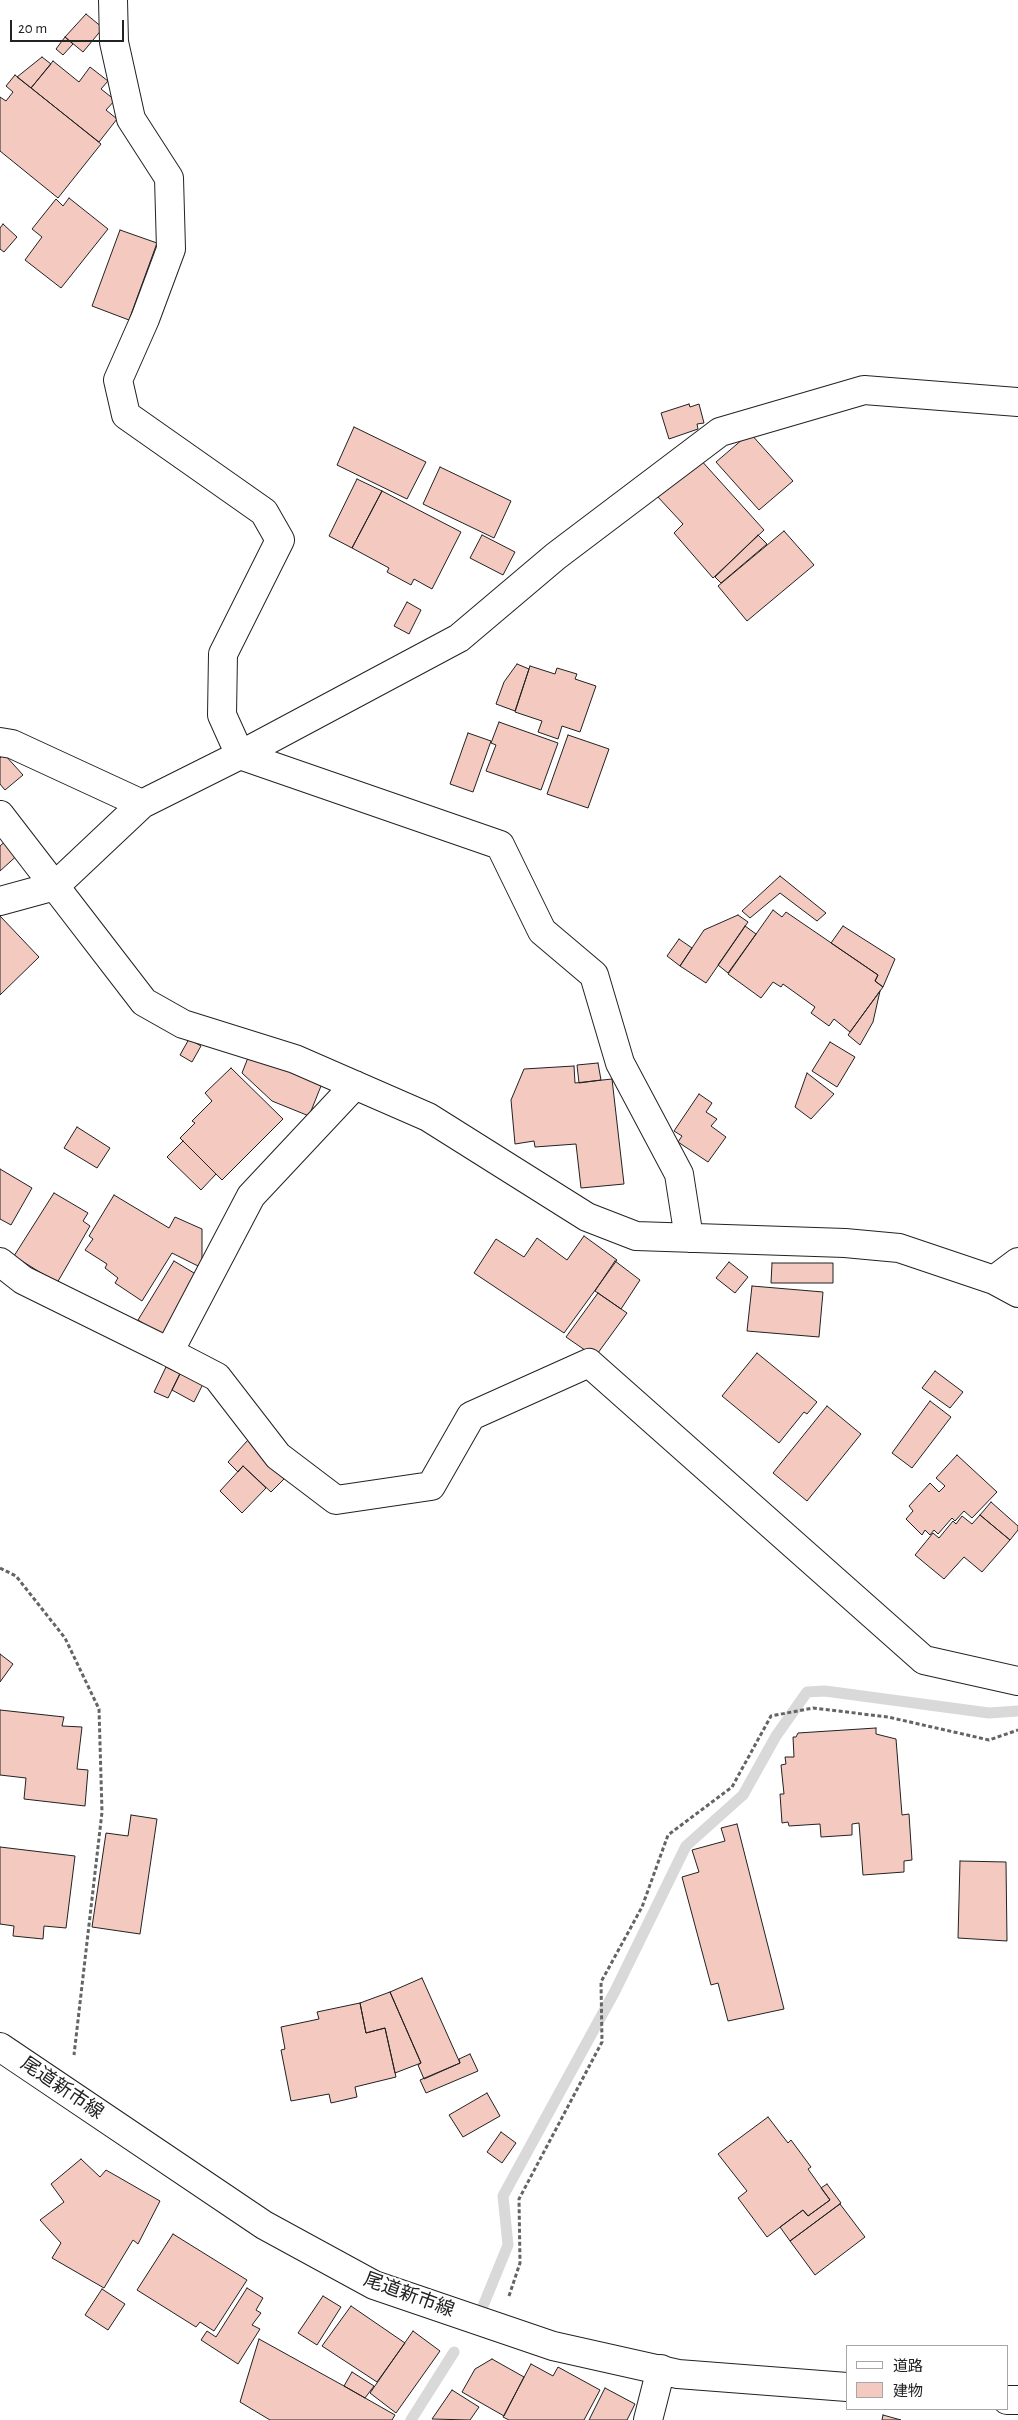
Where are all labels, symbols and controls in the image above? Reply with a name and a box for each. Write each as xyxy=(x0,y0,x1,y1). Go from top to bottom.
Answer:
scale bar xyxy=(12,10,126,42)
text: 20 m xyxy=(18,21,47,36)
street label: 尾道新市線 xyxy=(16,2052,108,2124)
street label: 尾道新市線 xyxy=(360,2268,458,2322)
legend xyxy=(846,2345,1008,2410)
text: 道路 xyxy=(893,2359,923,2374)
text: 建物 xyxy=(893,2384,923,2399)

